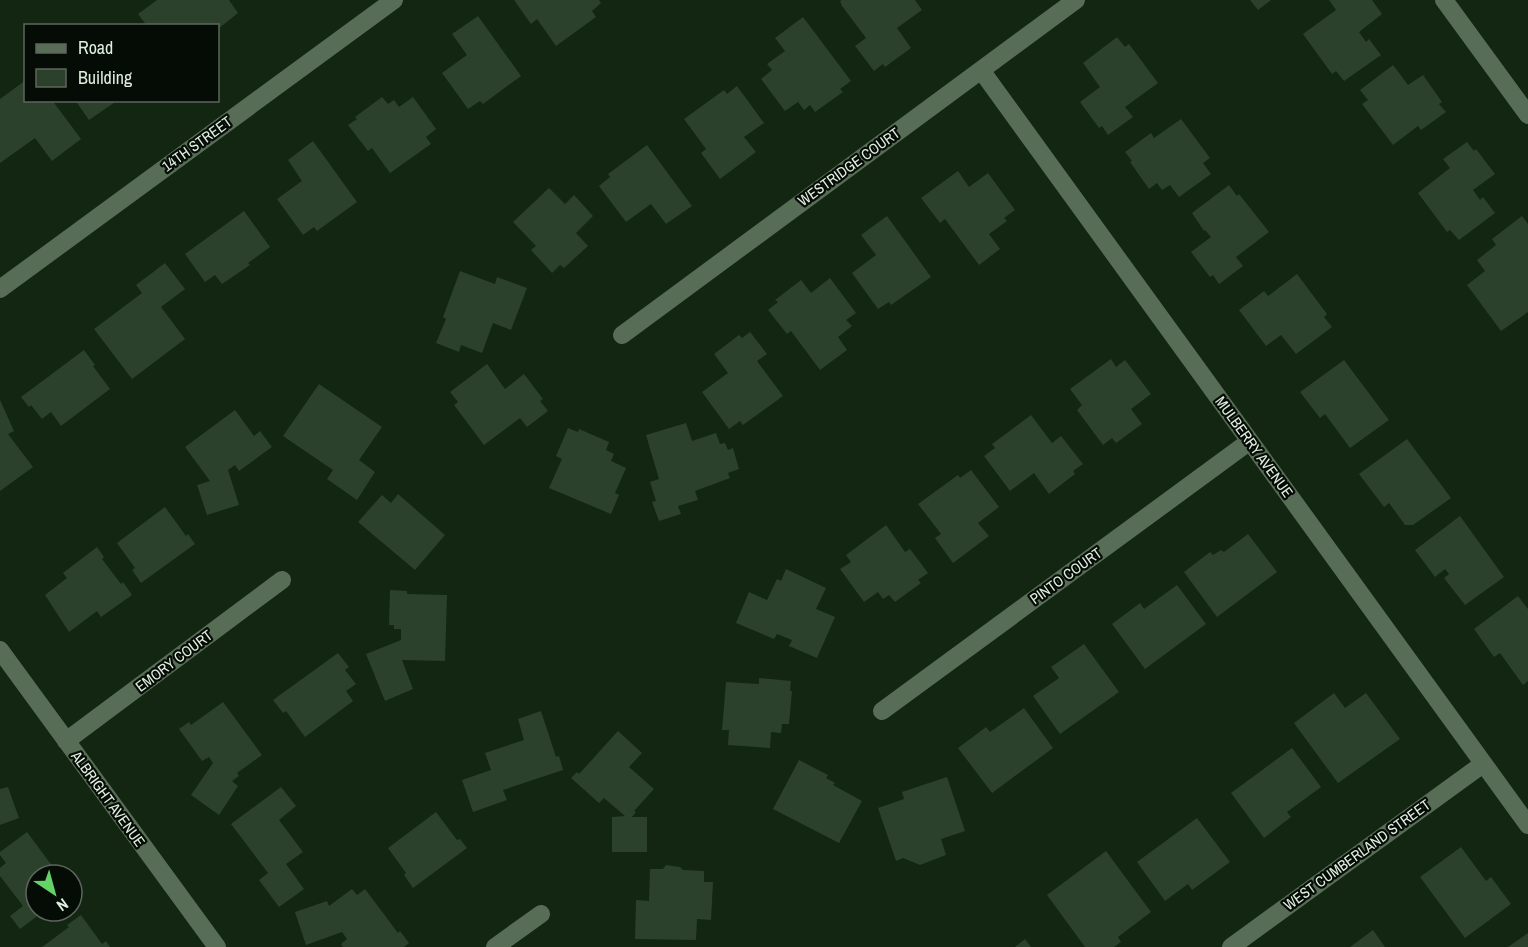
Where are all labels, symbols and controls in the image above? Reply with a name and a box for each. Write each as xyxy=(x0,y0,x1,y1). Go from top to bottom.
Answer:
legend xyxy=(24,24,219,102)
text: Road xyxy=(78,35,113,60)
text: Building xyxy=(78,65,133,90)
street label: 14TH STREET xyxy=(157,111,236,176)
street label: WESTRIDGE COURT xyxy=(793,122,904,211)
street label: MULBERRY AVENUE xyxy=(1211,392,1298,502)
street label: PINTO COURT xyxy=(1025,542,1106,609)
street label: EMORY COURT xyxy=(131,624,217,697)
street label: ALBRIGHT AVENUE xyxy=(66,746,150,851)
street label: WEST CUMBERLAND STREET xyxy=(1279,794,1435,915)
north arrow xyxy=(24,863,84,923)
text: N xyxy=(53,893,73,917)

